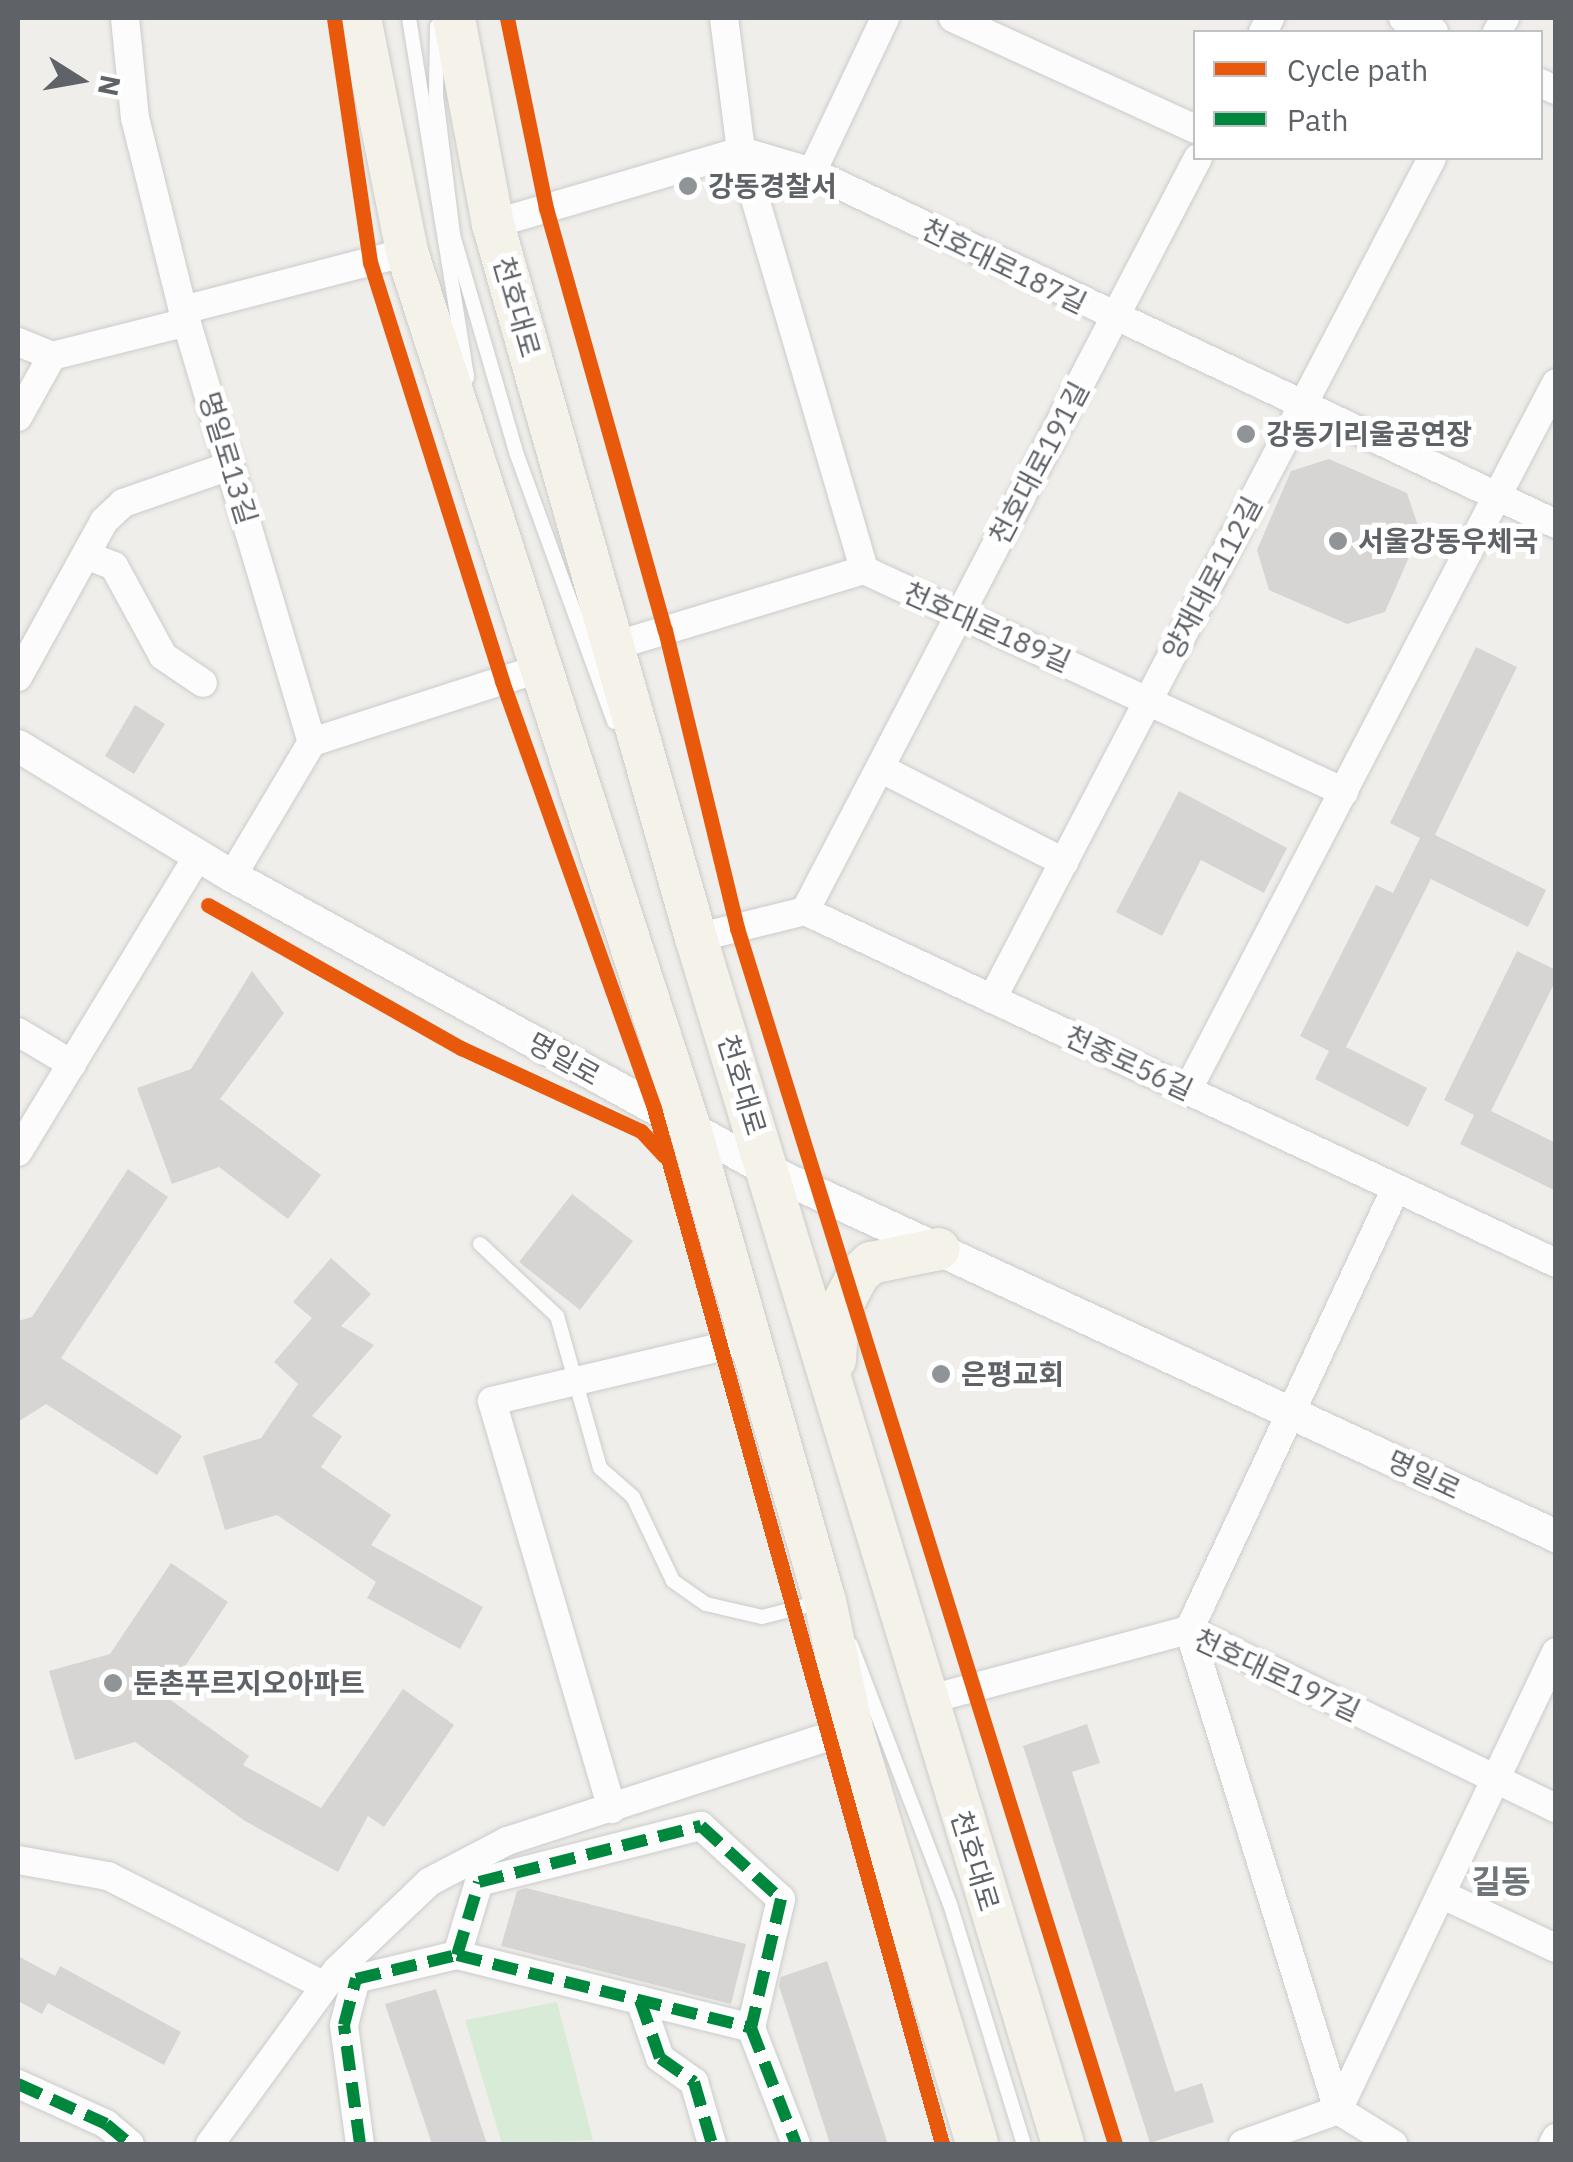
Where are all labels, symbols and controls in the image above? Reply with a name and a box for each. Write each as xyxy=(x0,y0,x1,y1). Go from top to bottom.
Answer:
north arrow xyxy=(30,30,130,130)
legend xyxy=(1193,30,1543,160)
text: Cycle path xyxy=(1287,50,1428,89)
text: N xyxy=(90,72,130,99)
text: Path xyxy=(1287,100,1348,139)
place label: 강동경찰서 xyxy=(708,169,837,203)
marker: 강동경찰서 xyxy=(677,175,699,197)
street label: 천호대로187길 xyxy=(916,212,1092,320)
street label: 천호대로 xyxy=(487,253,547,361)
street label: 천호대로191길 xyxy=(982,376,1096,550)
street label: 명일로13길 xyxy=(192,388,264,528)
place label: 강동기리울공연장 xyxy=(1266,417,1472,451)
marker: 강동기리울공연장 xyxy=(1235,423,1257,445)
street label: 양재대로112길 xyxy=(1155,491,1269,665)
place label: 서울강동우체국 xyxy=(1358,524,1538,558)
marker: 서울강동우체국 xyxy=(1327,530,1349,552)
street label: 천호대로189길 xyxy=(898,575,1076,679)
street label: 천중로56길 xyxy=(1060,1019,1198,1107)
street label: 명일로 xyxy=(522,1026,606,1092)
street label: 천호대로 xyxy=(711,1031,773,1139)
place label: 은평교회 xyxy=(961,1357,1064,1391)
marker: 은평교회 xyxy=(930,1363,952,1385)
street label: 명일로 xyxy=(1382,1443,1466,1507)
street label: 천호대로197길 xyxy=(1189,1622,1365,1728)
place label: 둔촌푸르지오아파트 xyxy=(133,1666,365,1700)
marker: 둔촌푸르지오아파트 xyxy=(102,1672,124,1694)
street label: 천호대로 xyxy=(944,1807,1006,1915)
district label: 길동 xyxy=(1472,1862,1530,1900)

